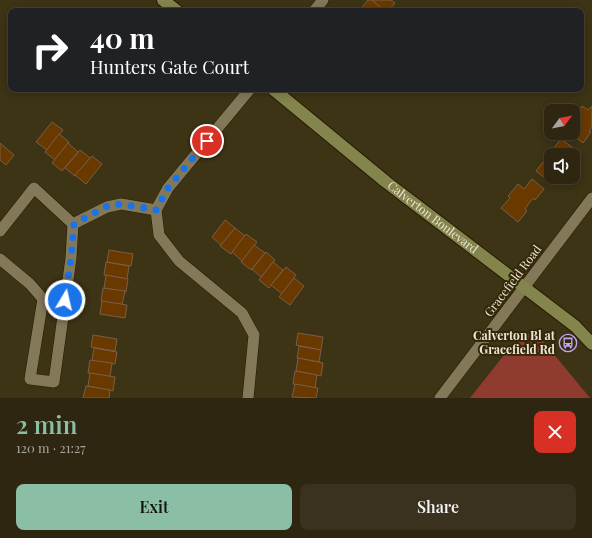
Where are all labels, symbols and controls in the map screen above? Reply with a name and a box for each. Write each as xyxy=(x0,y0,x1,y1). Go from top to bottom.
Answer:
text: 40 m xyxy=(90,19,155,56)
icon: right xyxy=(24,24,76,76)
text: Hunters Gate Court xyxy=(90,55,249,79)
north arrow xyxy=(544,104,580,140)
map controls xyxy=(544,104,580,184)
pin xyxy=(190,124,224,158)
icon: arrive xyxy=(196,130,218,152)
button: sound xyxy=(544,148,580,184)
street label: Calverton Boulevard xyxy=(385,177,482,256)
street label: Gracefield Road xyxy=(480,241,544,319)
position arrow xyxy=(44,279,86,321)
place label: Calverton Bl at Gracefield Rd xyxy=(473,327,556,357)
bus stop icon: Calverton Bl at Gracefield Rd xyxy=(558,333,578,353)
text: 2 min xyxy=(16,408,77,440)
button: close xyxy=(534,411,576,453)
text: 120 m · 21:27 xyxy=(16,439,86,456)
button: Exit xyxy=(16,484,292,530)
button: Share xyxy=(300,484,576,530)

